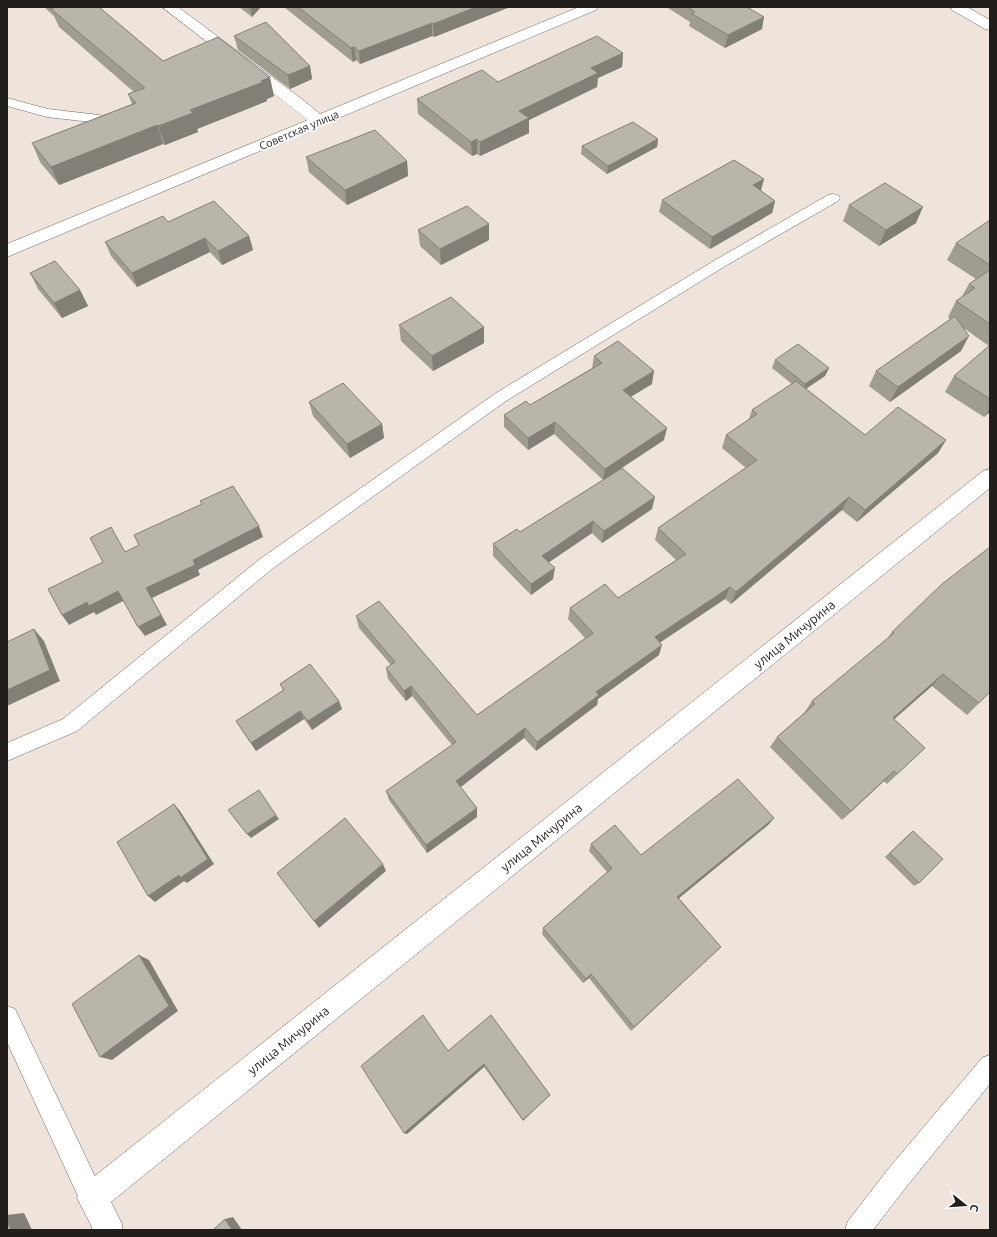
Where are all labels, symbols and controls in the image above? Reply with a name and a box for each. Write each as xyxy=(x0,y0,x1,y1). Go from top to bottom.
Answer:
street label: Советская улица xyxy=(257,108,341,152)
street label: улица Мичурина xyxy=(751,597,837,671)
street label: улица Мичурина xyxy=(498,800,584,874)
street label: улица Мичурина xyxy=(245,1003,331,1077)
north arrow xyxy=(945,1185,985,1225)
text: С xyxy=(968,1203,981,1213)

